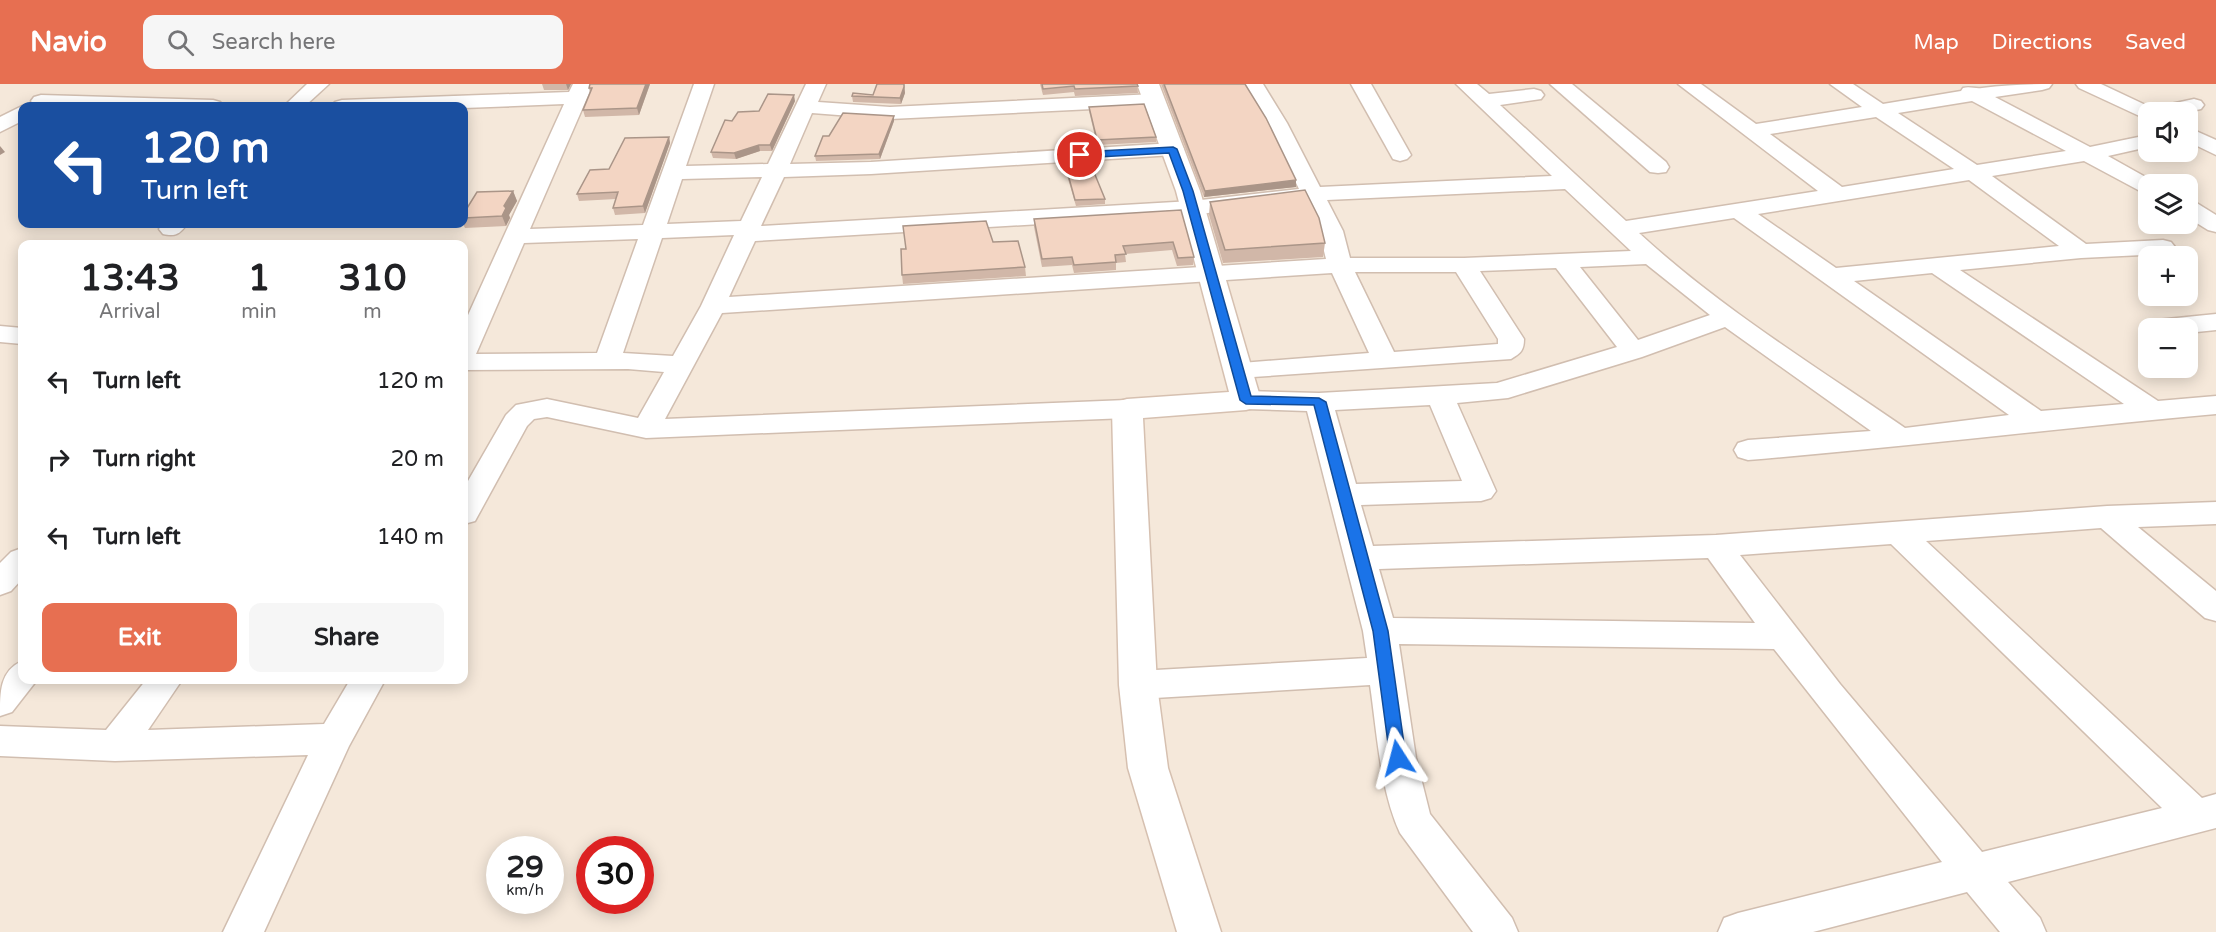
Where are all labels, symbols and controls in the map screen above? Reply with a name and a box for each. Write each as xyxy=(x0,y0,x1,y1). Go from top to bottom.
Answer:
search box xyxy=(143,15,563,69)
text: Navio xyxy=(30,25,107,59)
icon: search xyxy=(164,26,197,59)
text: Search here xyxy=(212,29,336,55)
text: Map xyxy=(1913,30,1959,55)
text: Directions xyxy=(1992,30,2092,55)
text: Saved xyxy=(2125,30,2186,55)
map controls xyxy=(2138,102,2198,378)
button: sound xyxy=(2138,102,2198,162)
text: 120 m xyxy=(141,123,270,174)
icon: left xyxy=(42,126,120,204)
pin xyxy=(1054,129,1105,180)
icon: arrive xyxy=(1063,138,1096,171)
text: Turn left xyxy=(141,174,248,207)
button: layers xyxy=(2138,174,2198,234)
button: + xyxy=(2138,246,2198,306)
text: 13:43 xyxy=(80,257,180,300)
text: 1 xyxy=(248,257,270,300)
text: 310 xyxy=(338,257,406,300)
text: Arrival xyxy=(99,300,161,324)
text: min xyxy=(241,300,277,324)
text: m xyxy=(363,300,382,324)
button: − xyxy=(2138,318,2198,378)
icon: left xyxy=(42,365,75,398)
text: Turn left xyxy=(93,368,181,394)
text: 120 m xyxy=(377,368,444,394)
icon: right xyxy=(42,443,75,476)
text: Turn right xyxy=(93,446,195,472)
text: 20 m xyxy=(390,446,444,472)
icon: left xyxy=(42,521,75,554)
text: Turn left xyxy=(93,524,181,550)
text: 140 m xyxy=(377,524,444,550)
button: Exit xyxy=(42,603,237,672)
button: Share xyxy=(249,603,444,672)
position arrow xyxy=(1366,726,1430,790)
speed limit sign: 30 xyxy=(576,836,654,914)
text: 29 xyxy=(506,849,544,886)
text: km/h xyxy=(506,881,544,899)

